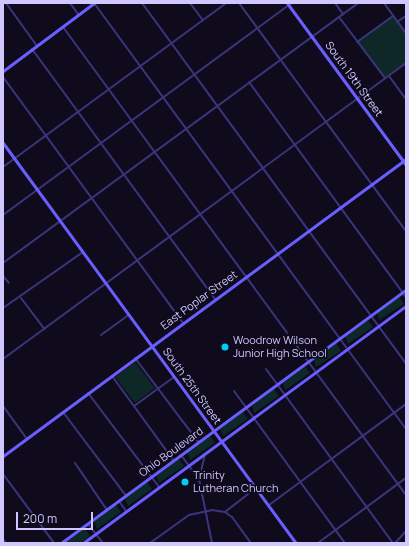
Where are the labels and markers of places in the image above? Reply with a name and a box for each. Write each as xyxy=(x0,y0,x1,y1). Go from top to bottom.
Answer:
place label: Woodrow Wilson Junior High School xyxy=(233,334,327,360)
marker: Woodrow Wilson Junior High School xyxy=(220,342,230,352)
place label: Trinity Lutheran Church xyxy=(193,469,279,495)
marker: Trinity Lutheran Church xyxy=(180,477,190,487)

